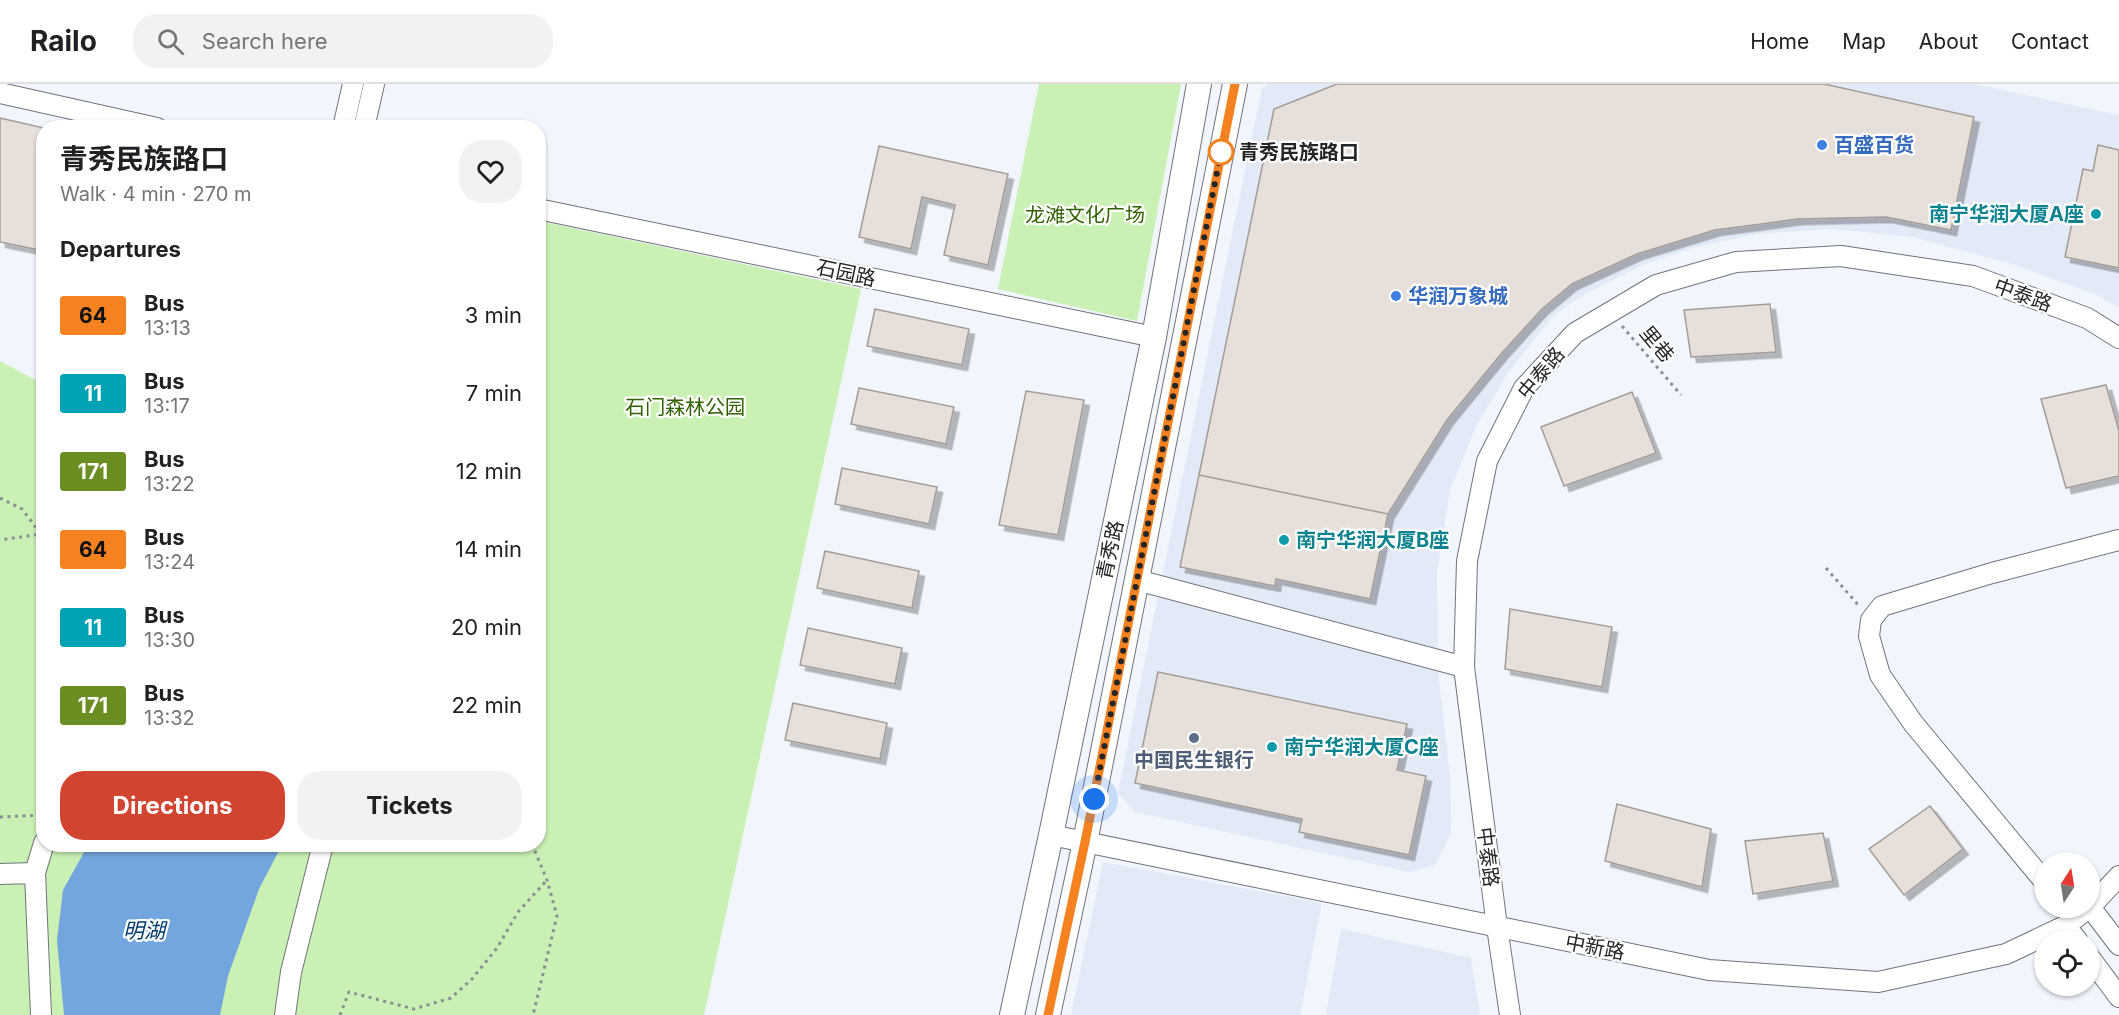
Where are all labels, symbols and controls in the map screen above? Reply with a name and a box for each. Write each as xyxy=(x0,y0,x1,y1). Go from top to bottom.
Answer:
search box xyxy=(133,14,553,68)
text: Railo xyxy=(30,24,97,58)
icon: search xyxy=(154,25,187,58)
text: Search here xyxy=(202,28,328,54)
text: Home xyxy=(1750,29,1809,54)
text: Map xyxy=(1842,29,1886,54)
text: About xyxy=(1919,29,1978,54)
text: Contact xyxy=(2011,29,2089,54)
place label: 百盛百货 xyxy=(1834,133,1914,157)
marker: 百盛百货 xyxy=(1815,138,1829,152)
marker: 青秀民族路口 xyxy=(1208,139,1234,165)
button: heart xyxy=(459,140,522,203)
place label: 青秀民族路口 xyxy=(1239,140,1359,164)
text: 青秀民族路口 xyxy=(60,142,228,176)
text: Walk · 4 min · 270 m xyxy=(60,182,251,206)
place label: 南宁华润大厦A座 xyxy=(1929,202,2084,226)
park label: 龙滩文化广场 xyxy=(1025,203,1145,227)
marker: 南宁华润大厦A座 xyxy=(2089,207,2103,221)
text: Departures xyxy=(60,236,181,262)
street label: 石园路 xyxy=(814,255,878,291)
street label: 中泰路 xyxy=(1991,273,2055,317)
place label: 华润万象城 xyxy=(1408,284,1508,308)
marker: 华润万象城 xyxy=(1389,289,1403,303)
text: Bus xyxy=(144,290,185,316)
text: 3 min xyxy=(465,302,522,328)
text: 64 xyxy=(79,303,107,328)
text: 13:13 xyxy=(144,316,191,340)
street label: 里巷 xyxy=(1635,321,1679,367)
street label: 中泰路 xyxy=(1513,342,1569,404)
text: Bus xyxy=(144,368,185,394)
text: 7 min xyxy=(466,380,522,406)
text: 11 xyxy=(84,381,102,406)
text: 13:17 xyxy=(144,394,190,418)
park label: 石门森林公园 xyxy=(625,395,745,419)
text: Bus xyxy=(144,446,185,472)
text: 12 min xyxy=(456,458,522,484)
text: 171 xyxy=(78,459,108,484)
text: 13:22 xyxy=(144,472,195,496)
street label: 青秀路 xyxy=(1092,518,1128,582)
text: Bus xyxy=(144,524,185,550)
place label: 南宁华润大厦B座 xyxy=(1296,528,1449,552)
marker: 南宁华润大厦B座 xyxy=(1277,533,1291,547)
text: 14 min xyxy=(455,536,522,562)
text: 64 xyxy=(79,537,107,562)
text: 13:24 xyxy=(144,550,195,574)
text: Bus xyxy=(144,602,185,628)
text: 20 min xyxy=(451,614,522,640)
text: 11 xyxy=(84,615,102,640)
text: 13:30 xyxy=(144,628,195,652)
text: Bus xyxy=(144,680,185,706)
text: 22 min xyxy=(451,692,522,718)
text: 171 xyxy=(78,693,108,718)
text: 13:32 xyxy=(144,706,195,730)
marker: 中国民生银行 xyxy=(1187,731,1201,745)
place label: 南宁华润大厦C座 xyxy=(1284,735,1439,759)
marker: 南宁华润大厦C座 xyxy=(1265,740,1279,754)
place label: 中国民生银行 xyxy=(1134,748,1254,772)
button: Directions xyxy=(60,771,285,840)
button: Tickets xyxy=(297,771,522,840)
your location xyxy=(1079,784,1109,814)
street label: 中泰路 xyxy=(1472,826,1504,888)
north arrow xyxy=(2034,852,2100,918)
map controls xyxy=(2034,852,2100,996)
water label: 明湖 xyxy=(123,918,168,943)
street label: 中新路 xyxy=(1563,929,1627,965)
button: locate xyxy=(2034,930,2100,996)

